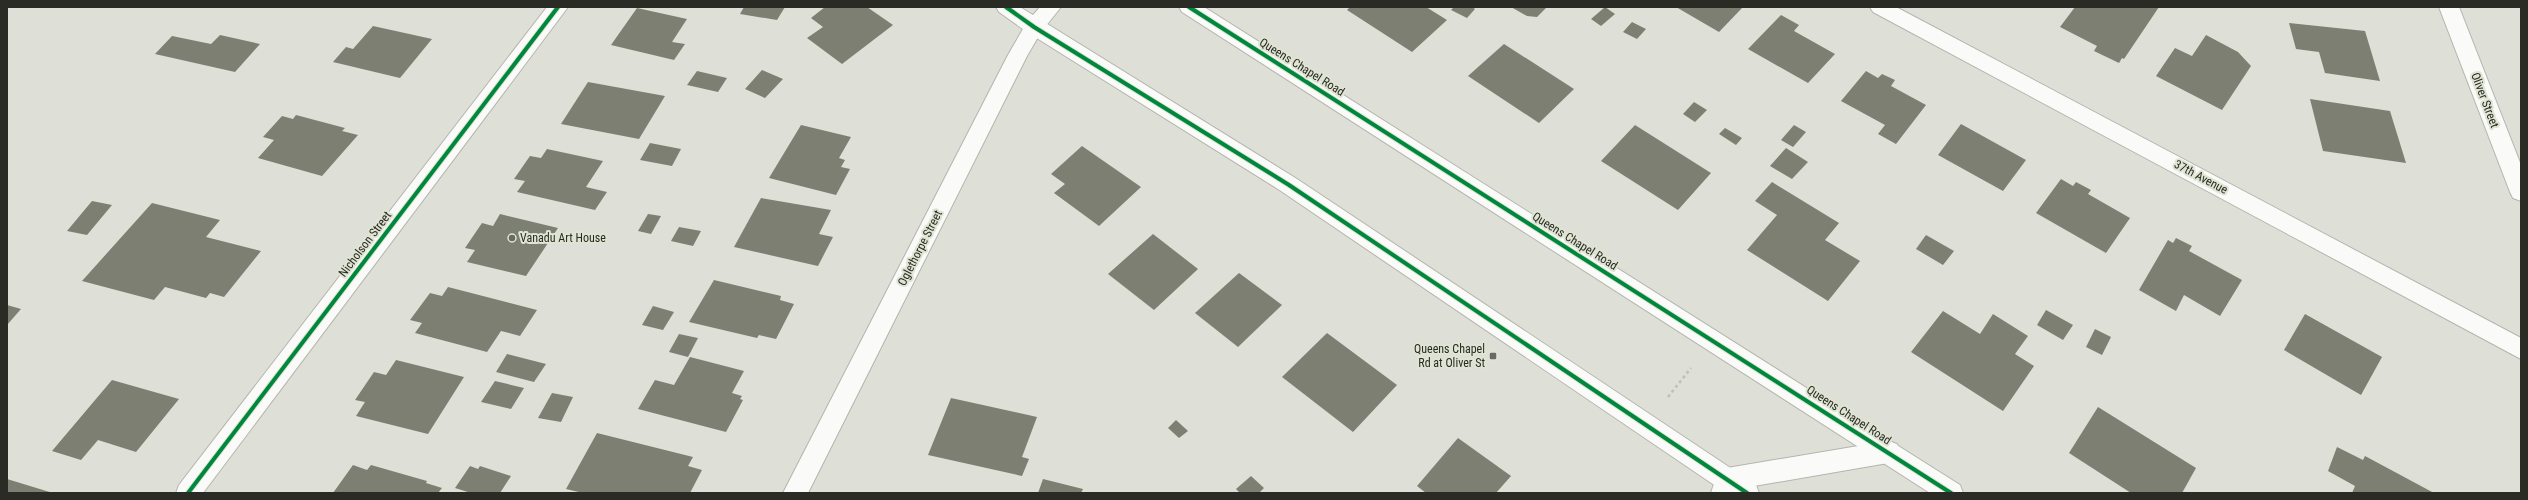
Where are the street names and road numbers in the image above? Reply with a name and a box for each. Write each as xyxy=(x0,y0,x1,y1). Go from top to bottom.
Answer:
street label: Queens Chapel Road xyxy=(1257,35,1347,99)
street label: Oliver Street xyxy=(2468,70,2502,130)
street label: 37th Avenue xyxy=(2172,157,2230,197)
street label: Oglethorpe Street xyxy=(895,207,945,288)
street label: Nicholson Street xyxy=(336,208,394,280)
street label: Queens Chapel Road xyxy=(1530,209,1620,273)
street label: Queens Chapel Road xyxy=(1804,382,1894,448)

